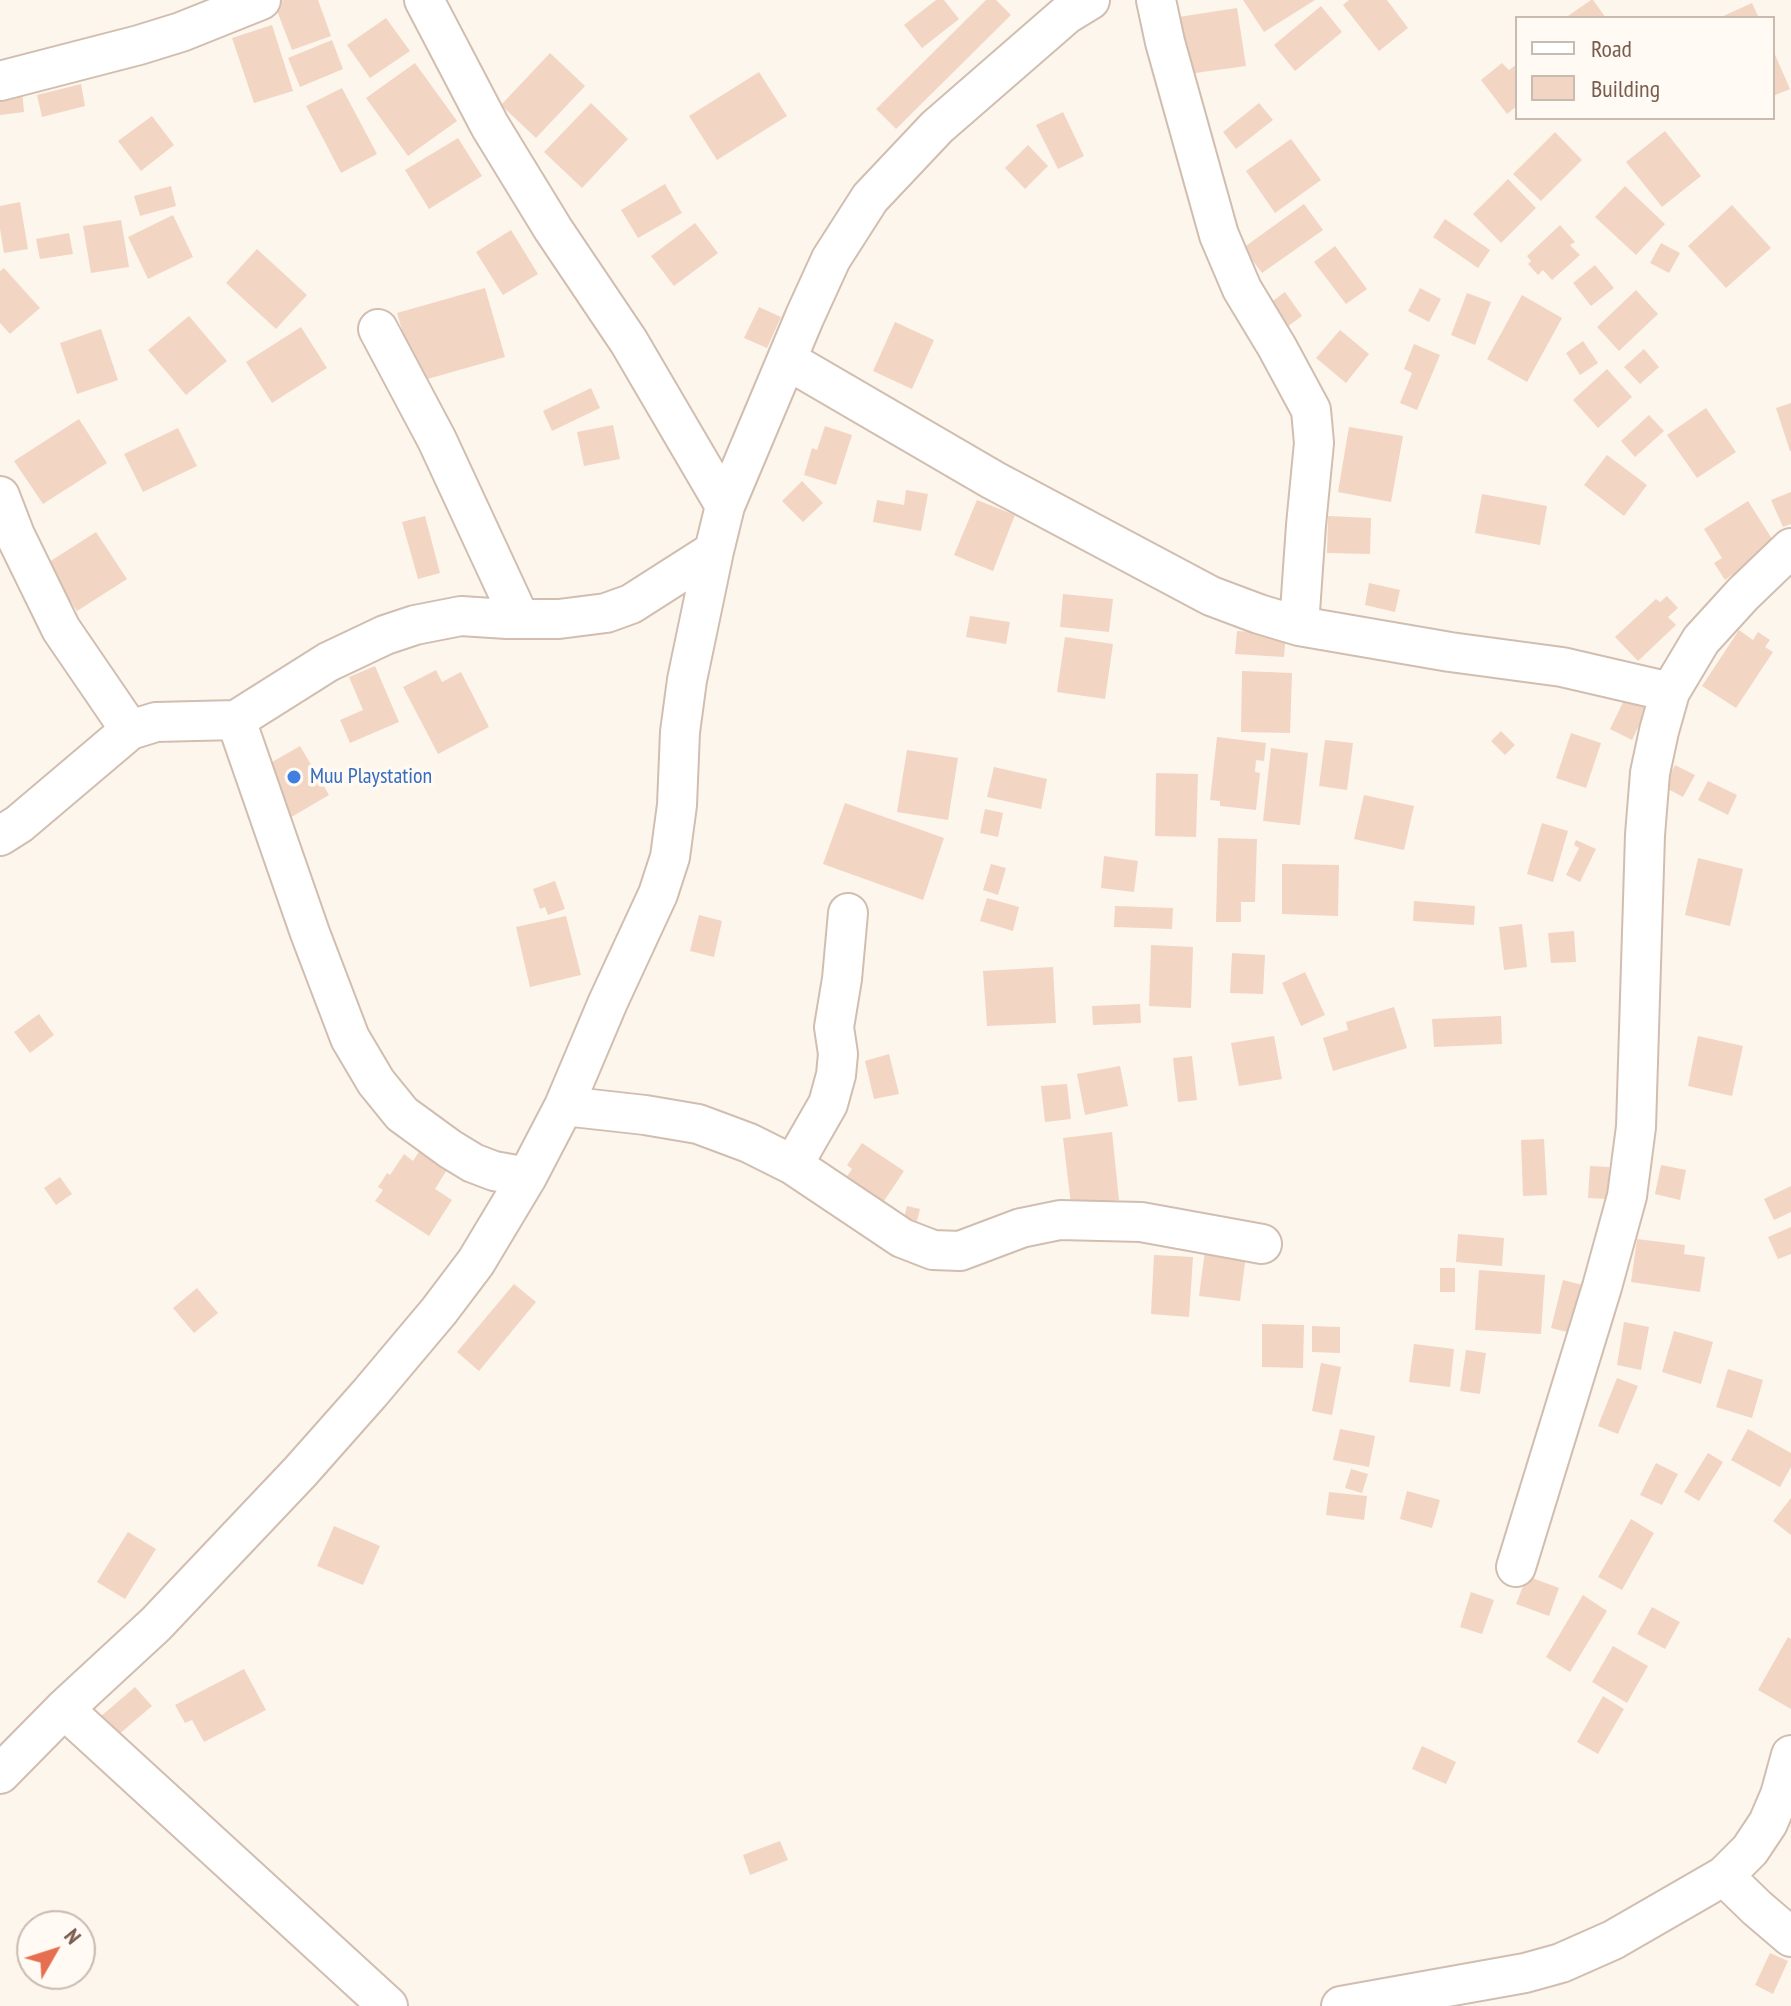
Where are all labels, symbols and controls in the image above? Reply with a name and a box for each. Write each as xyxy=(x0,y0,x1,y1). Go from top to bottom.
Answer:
legend xyxy=(1515,16,1775,120)
text: Road xyxy=(1591,33,1632,64)
text: Building xyxy=(1591,73,1660,104)
place label: Muu Playstation xyxy=(310,764,432,790)
marker: Muu Playstation xyxy=(285,768,303,786)
north arrow xyxy=(16,1910,96,1990)
text: N xyxy=(58,1923,88,1950)

